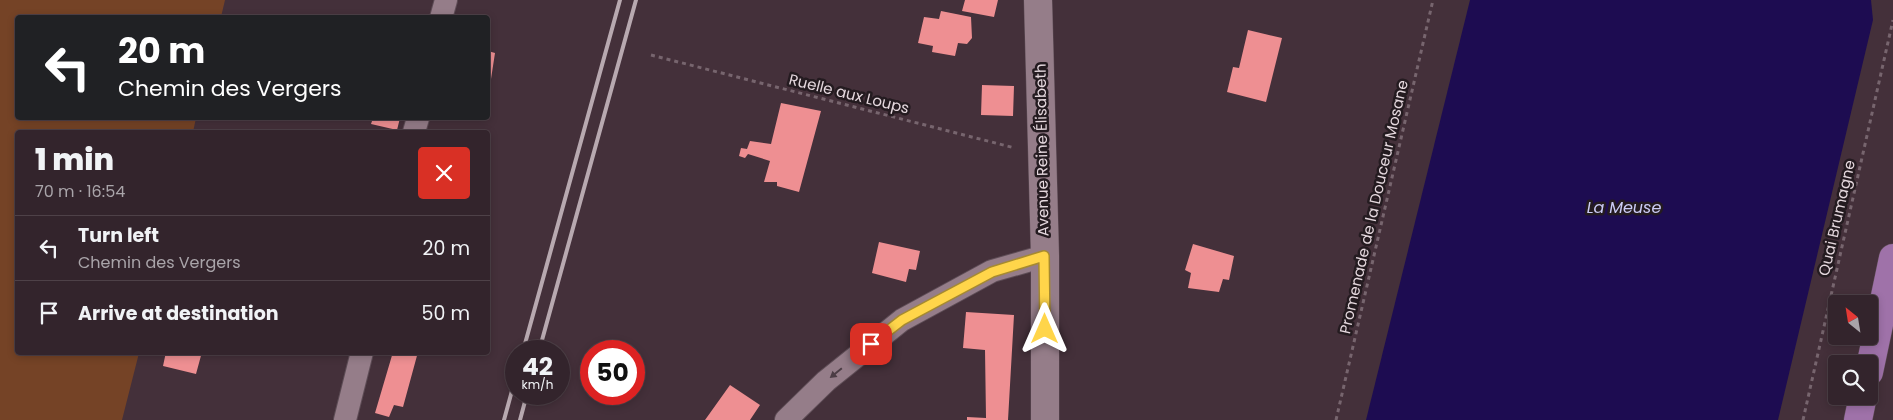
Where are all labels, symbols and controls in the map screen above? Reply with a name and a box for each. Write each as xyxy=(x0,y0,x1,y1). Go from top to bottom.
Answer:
text: 20 m xyxy=(118,26,205,75)
icon: left xyxy=(35,35,100,100)
street label: Avenue Reine Élisabeth xyxy=(1029,63,1054,237)
street label: Ruelle aux Loups xyxy=(787,68,912,119)
text: Chemin des Vergers xyxy=(118,73,342,104)
street label: Promenade de la Douceur Mosane xyxy=(1334,78,1413,336)
text: 1 min xyxy=(35,138,114,181)
button: close xyxy=(418,147,470,199)
street label: Quai Brumagne xyxy=(1813,158,1860,278)
text: 70 m · 16:54 xyxy=(35,180,125,203)
water label: La Meuse xyxy=(1587,196,1661,219)
text: Turn left xyxy=(78,222,159,249)
icon: left xyxy=(35,234,63,262)
text: 20 m xyxy=(422,235,470,262)
text: Chemin des Vergers xyxy=(78,251,241,274)
north arrow xyxy=(1828,295,1878,345)
map controls xyxy=(1828,295,1878,405)
icon: arrive xyxy=(35,299,63,327)
text: Arrive at destination xyxy=(78,300,279,327)
text: 50 m xyxy=(421,300,470,327)
position arrow xyxy=(1018,302,1070,354)
pin xyxy=(850,323,892,365)
icon: arrive xyxy=(857,330,885,358)
speed limit sign: 50 xyxy=(580,340,645,405)
text: 42 xyxy=(522,349,553,384)
button: search xyxy=(1828,355,1878,405)
one-way arrow xyxy=(830,367,843,378)
text: km/h xyxy=(522,376,553,393)

